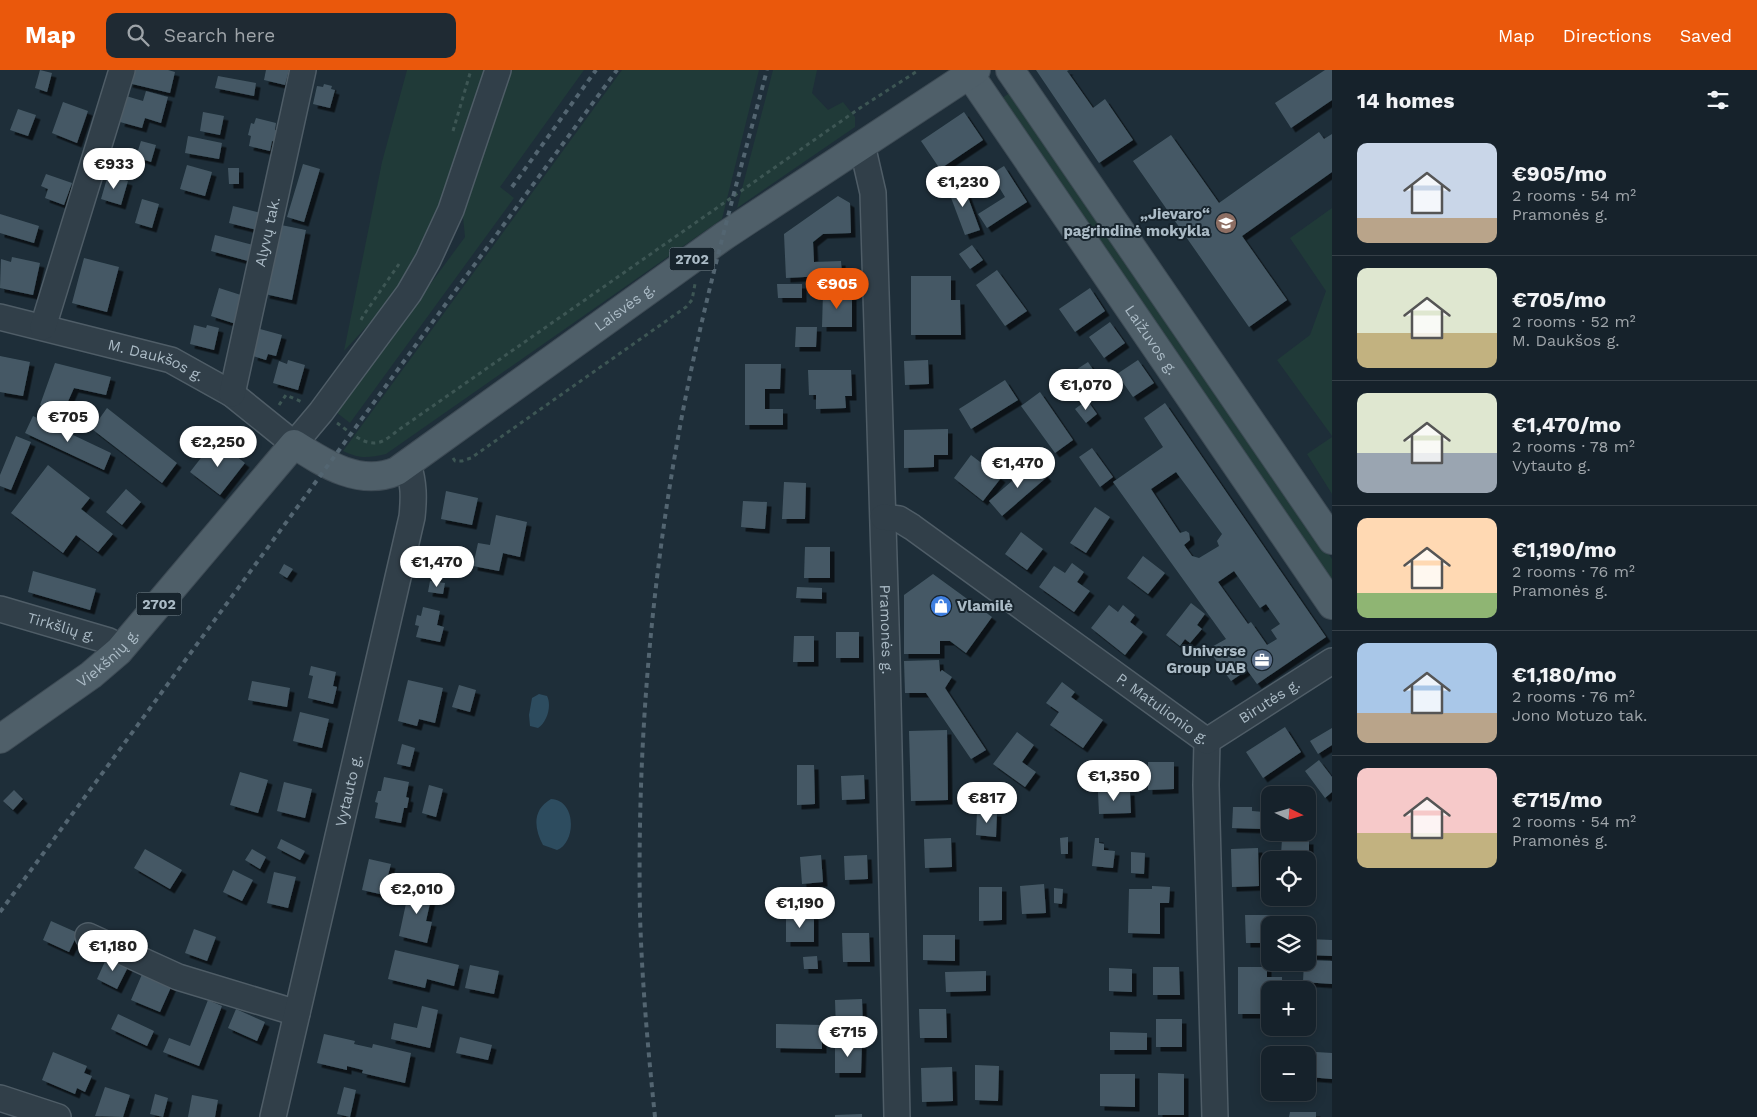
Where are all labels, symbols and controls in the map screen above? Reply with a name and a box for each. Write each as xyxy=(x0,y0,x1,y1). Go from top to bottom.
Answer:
search box xyxy=(106,13,456,58)
text: Map xyxy=(25,21,76,49)
icon: search xyxy=(124,21,152,49)
text: Search here xyxy=(164,24,275,47)
text: Map xyxy=(1498,25,1535,46)
text: Directions xyxy=(1563,25,1652,46)
text: Saved xyxy=(1680,25,1732,46)
icon: filters xyxy=(1704,86,1732,114)
text: 14 homes xyxy=(1357,88,1454,113)
pin: €933 xyxy=(84,148,144,190)
text: €933 xyxy=(94,154,134,173)
text: €905/mo xyxy=(1512,161,1607,186)
icon: home xyxy=(1397,163,1457,223)
pin: €1,230 xyxy=(922,166,1004,208)
text: €1,230 xyxy=(937,172,989,191)
text: 2 rooms · 54 m² xyxy=(1512,186,1636,205)
street label: Alyvų tak. xyxy=(251,195,284,268)
place label: „Jievaro“ pagrindinė mokykla xyxy=(1063,205,1210,240)
text: Pramonės g. xyxy=(1512,205,1608,224)
school or university icon: „Jievaro“ pagrindinė mokykla xyxy=(1214,211,1238,235)
road number: 2702 xyxy=(670,248,714,270)
pin: €905 xyxy=(807,268,867,310)
text: €905 xyxy=(817,274,857,293)
street label: Laisvės g. xyxy=(591,279,659,335)
text: €705/mo xyxy=(1512,287,1606,312)
icon: home xyxy=(1397,288,1457,348)
street label: Laižuvos g. xyxy=(1121,302,1181,378)
text: 2 rooms · 52 m² xyxy=(1512,312,1636,331)
text: M. Daukšos g. xyxy=(1512,331,1619,350)
street label: M. Daukšos g. xyxy=(106,335,207,385)
pin: €1,070 xyxy=(1045,368,1127,411)
text: €1,070 xyxy=(1060,375,1112,394)
pin: €705 xyxy=(38,400,98,443)
text: €705 xyxy=(48,407,88,426)
text: €1,470/mo xyxy=(1512,412,1621,437)
icon: home xyxy=(1397,413,1457,473)
pin: €2,250 xyxy=(177,426,259,468)
text: €2,250 xyxy=(191,432,245,451)
text: 2 rooms · 78 m² xyxy=(1512,437,1635,456)
pin: €1,470 xyxy=(977,446,1059,489)
text: €1,470 xyxy=(992,453,1044,472)
text: Vytauto g. xyxy=(1512,456,1591,475)
text: €1,190/mo xyxy=(1512,537,1616,562)
icon: home xyxy=(1397,538,1457,598)
pin: €1,470 xyxy=(396,546,478,588)
text: €1,470 xyxy=(411,552,463,571)
text: 2 rooms · 76 m² xyxy=(1512,562,1635,581)
text: Pramonės g. xyxy=(1512,581,1608,600)
street label: Pramonės g. xyxy=(876,584,896,675)
road number: 2702 xyxy=(136,592,182,616)
shop icon: Vlamilė xyxy=(929,594,953,618)
place label: Vlamilė xyxy=(957,597,1013,615)
street label: Tirkšlių g. xyxy=(25,609,98,646)
street label: Viekšnių g. xyxy=(73,625,143,691)
place label: Universe Group UAB xyxy=(1166,642,1246,677)
office icon: Universe Group UAB xyxy=(1250,648,1274,672)
text: €1,180/mo xyxy=(1512,662,1616,687)
icon: home xyxy=(1397,663,1457,723)
street label: P. Matulionio g. xyxy=(1113,669,1212,748)
street label: Birutės g. xyxy=(1235,675,1303,727)
text: 2 rooms · 76 m² xyxy=(1512,687,1635,706)
text: Jono Motuzo tak. xyxy=(1512,706,1647,725)
street label: Vytauto g. xyxy=(332,753,366,829)
pin: €1,350 xyxy=(1073,760,1155,802)
text: €1,350 xyxy=(1088,766,1140,785)
pin: €817 xyxy=(957,782,1017,824)
north arrow xyxy=(1261,786,1316,841)
map controls xyxy=(1261,786,1316,1101)
text: €715/mo xyxy=(1512,787,1602,812)
text: €817 xyxy=(968,788,1006,807)
icon: home xyxy=(1397,788,1457,848)
text: 2 rooms · 54 m² xyxy=(1512,812,1636,831)
text: Pramonės g. xyxy=(1512,831,1608,850)
button: locate xyxy=(1261,851,1316,906)
pin: €2,010 xyxy=(376,872,458,915)
text: €2,010 xyxy=(391,879,443,898)
pin: €1,190 xyxy=(759,886,841,929)
text: €1,190 xyxy=(776,893,824,912)
button: layers xyxy=(1261,916,1316,971)
pin: €1,180 xyxy=(72,930,154,972)
text: €1,180 xyxy=(89,936,137,955)
button: + xyxy=(1261,981,1316,1036)
pin: €715 xyxy=(818,1016,878,1058)
text: €715 xyxy=(829,1022,867,1041)
button: − xyxy=(1261,1046,1316,1101)

